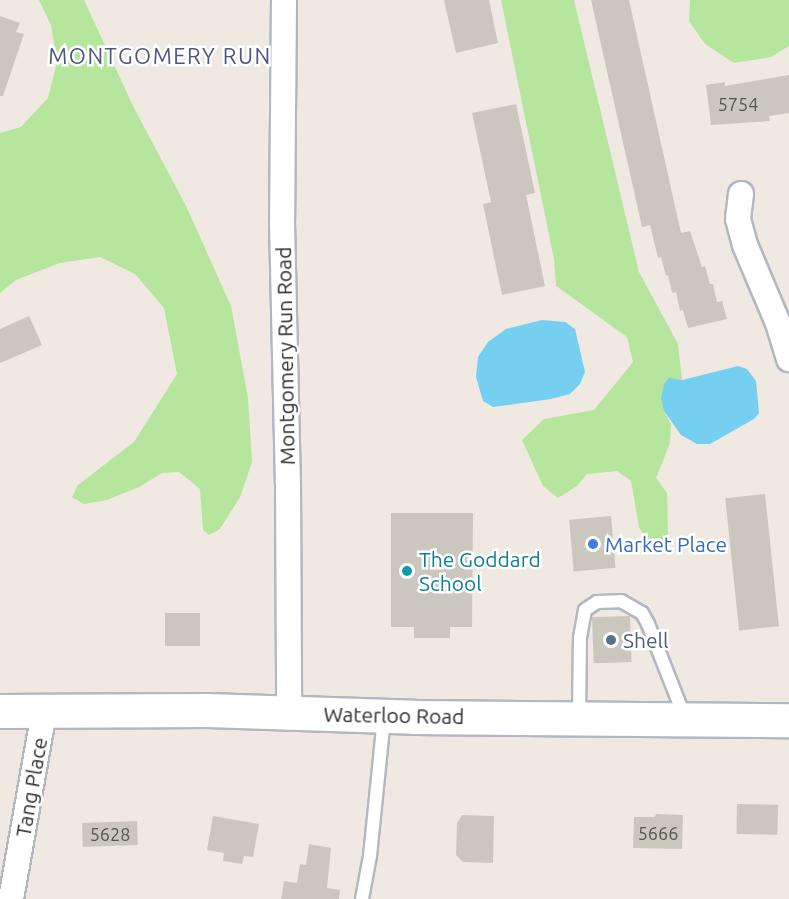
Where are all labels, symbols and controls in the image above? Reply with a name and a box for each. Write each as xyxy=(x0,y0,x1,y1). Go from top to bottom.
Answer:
district label: MONTGOMERY RUN xyxy=(48,43,272,69)
house number: 5754 xyxy=(718,93,758,115)
street label: Montgomery Run Road xyxy=(270,247,300,465)
place label: Market Place xyxy=(605,531,727,557)
marker: Market Place xyxy=(586,537,600,551)
place label: The Goddard School xyxy=(419,546,541,596)
marker: The Goddard School xyxy=(400,564,414,578)
place label: Shell xyxy=(623,627,669,653)
marker: Shell xyxy=(604,633,618,647)
street label: Waterloo Road xyxy=(323,701,465,729)
street label: Tang Place xyxy=(10,735,52,839)
house number: 5666 xyxy=(638,822,678,844)
house number: 5628 xyxy=(90,823,130,845)

